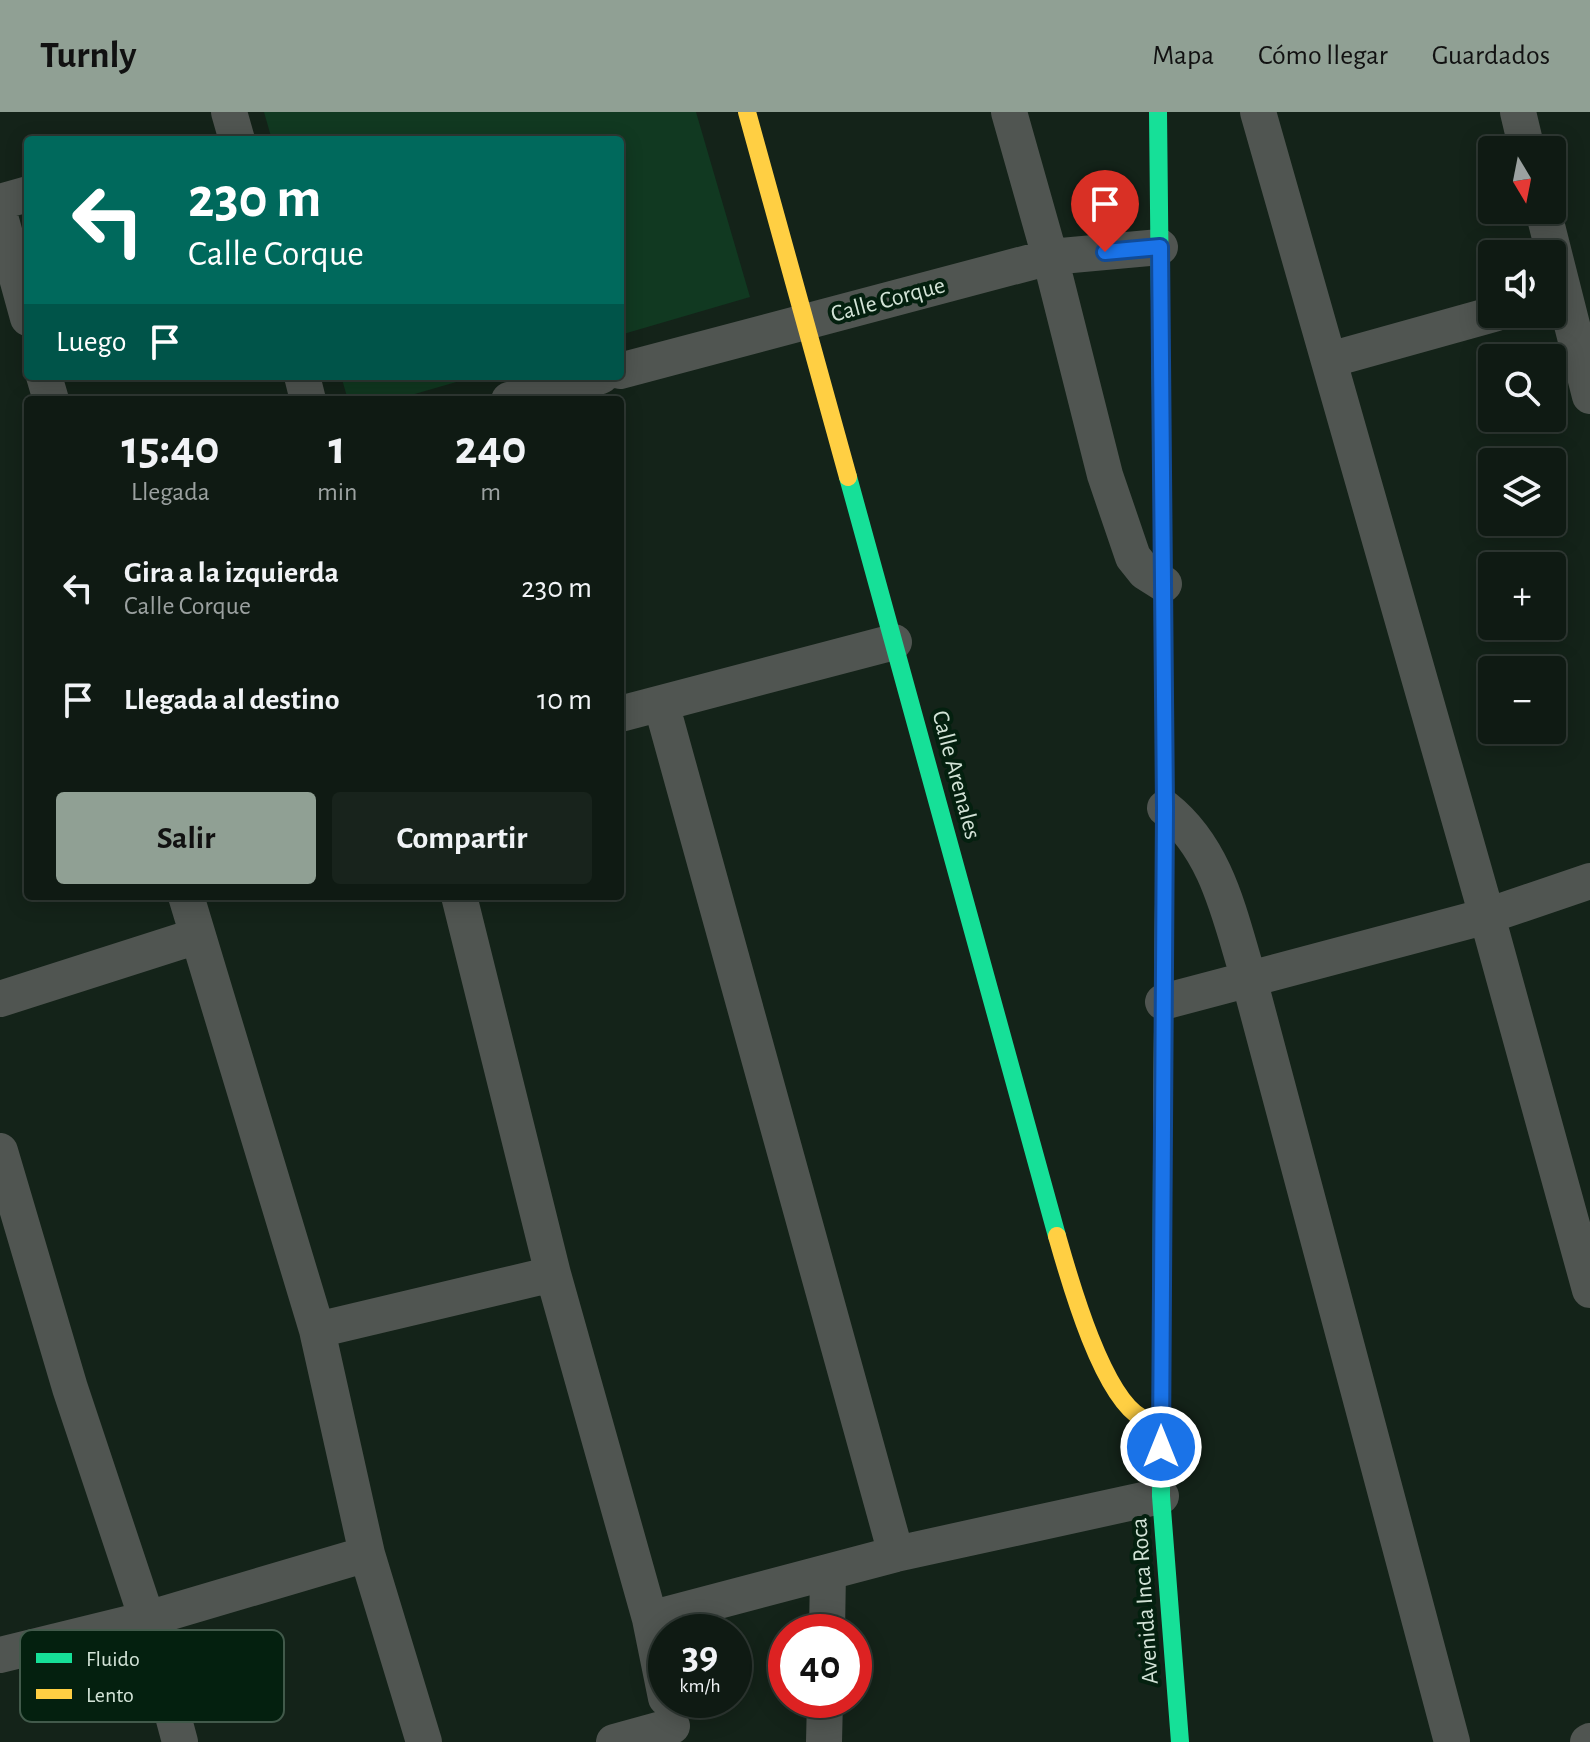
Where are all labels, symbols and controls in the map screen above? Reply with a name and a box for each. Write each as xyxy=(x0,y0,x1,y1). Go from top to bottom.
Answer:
text: Turnly xyxy=(40,37,136,75)
text: Mapa xyxy=(1152,42,1214,70)
text: Cómo llegar xyxy=(1258,42,1388,70)
text: Guardados xyxy=(1432,42,1550,70)
north arrow xyxy=(1478,136,1566,224)
map controls xyxy=(1478,136,1566,744)
icon: left xyxy=(56,168,160,272)
pin xyxy=(1071,170,1139,252)
text: 230 m xyxy=(188,171,321,227)
icon: arrive xyxy=(1083,182,1127,226)
text: Calle Corque xyxy=(188,236,364,272)
button: sound xyxy=(1478,240,1566,328)
street label: Calle Corque xyxy=(828,273,948,327)
icon: arrive xyxy=(143,320,187,364)
text: Luego xyxy=(56,327,127,357)
button: search xyxy=(1478,344,1566,432)
text: 15:40 xyxy=(121,425,220,473)
text: 1 xyxy=(329,425,346,473)
text: 240 xyxy=(455,425,527,473)
button: layers xyxy=(1478,448,1566,536)
text: Llegada xyxy=(131,479,210,505)
text: min xyxy=(317,479,357,505)
text: m xyxy=(480,479,501,505)
button: + xyxy=(1478,552,1566,640)
text: Gira a la izquierda xyxy=(124,558,339,588)
icon: left xyxy=(56,566,100,610)
text: 230 m xyxy=(521,573,592,603)
text: Calle Corque xyxy=(124,593,251,619)
button: − xyxy=(1478,656,1566,744)
icon: arrive xyxy=(56,678,100,722)
text: Llegada al destino xyxy=(124,685,340,715)
text: 10 m xyxy=(537,685,592,715)
street label: Calle Arenales xyxy=(927,708,985,842)
button: Salir xyxy=(56,792,316,884)
button: Compartir xyxy=(332,792,592,884)
position arrow xyxy=(1119,1405,1203,1489)
street label: Avenida Inca Roca xyxy=(1127,1517,1163,1685)
speed limit sign: 40 xyxy=(768,1614,872,1718)
legend xyxy=(20,1630,284,1722)
text: 39 xyxy=(682,1636,718,1676)
text: Fluido xyxy=(86,1648,140,1670)
text: km/h xyxy=(679,1676,721,1696)
text: Lento xyxy=(86,1684,134,1706)

